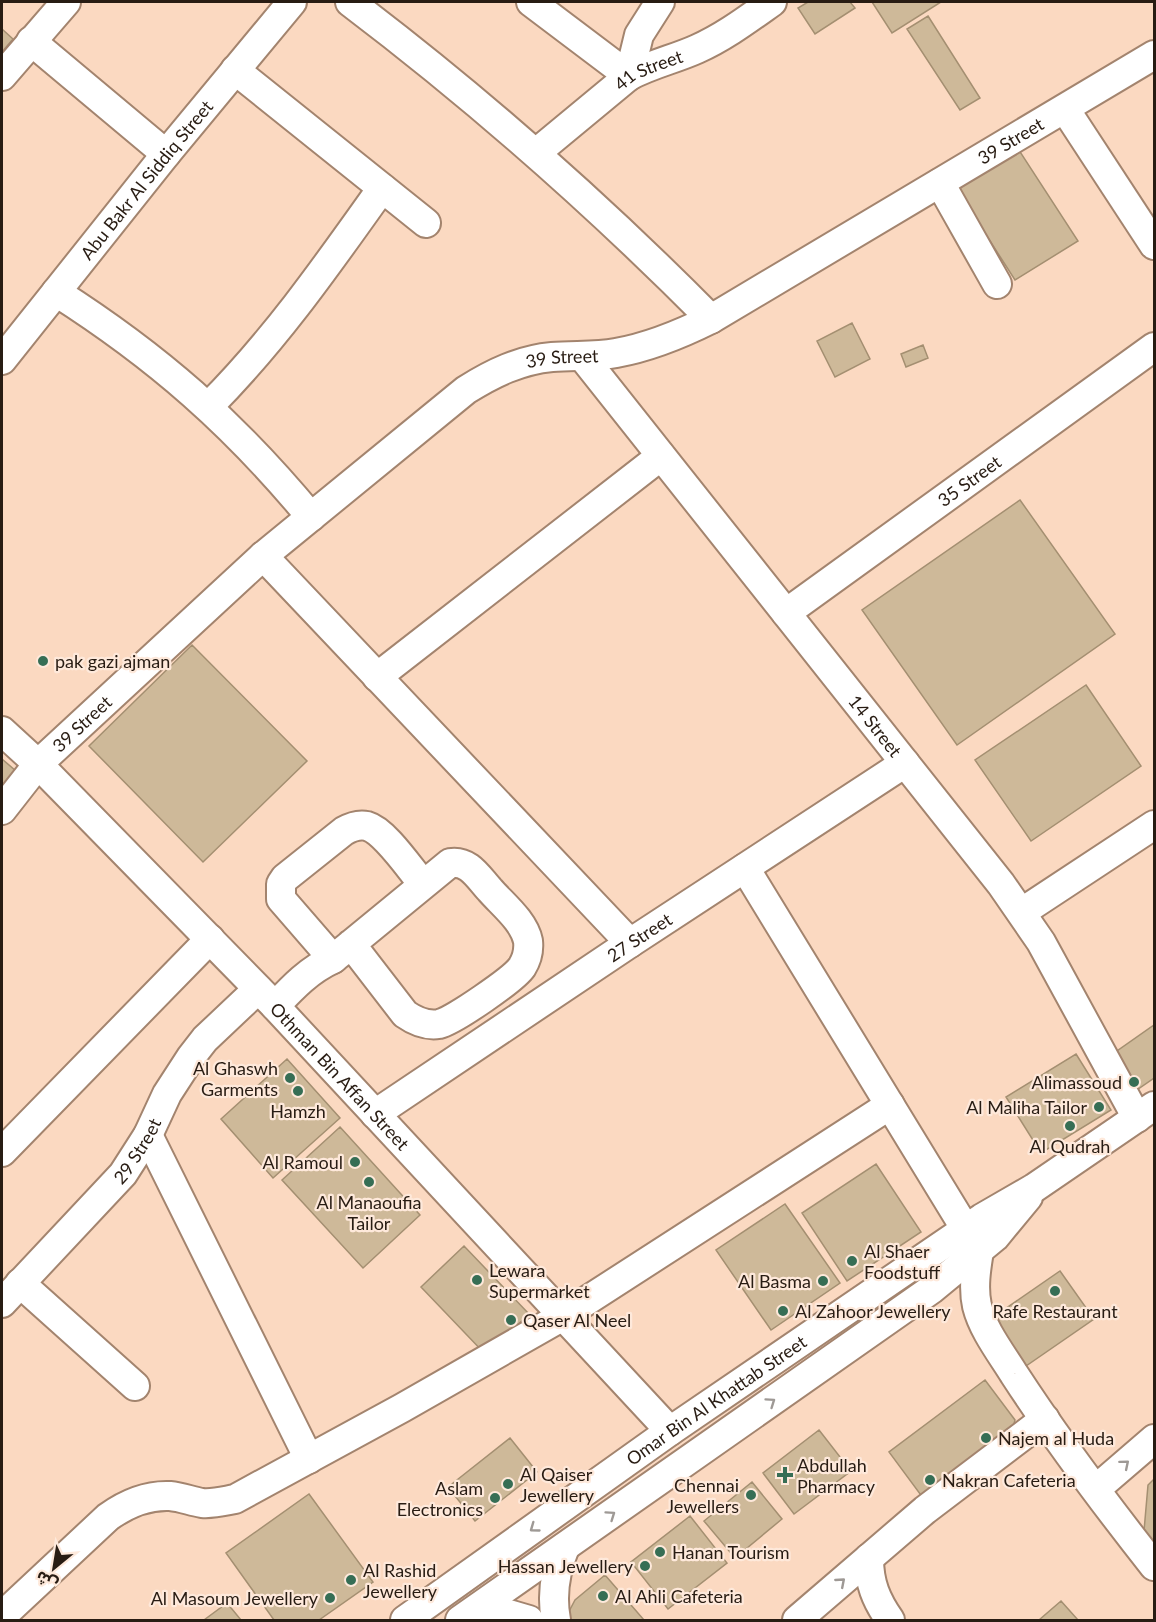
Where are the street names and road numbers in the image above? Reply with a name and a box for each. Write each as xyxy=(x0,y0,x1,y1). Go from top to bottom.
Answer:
street label: 41 Street xyxy=(609,45,686,95)
street label: Abu Bakr Al Siddiq Street xyxy=(75,95,218,264)
street label: 39 Street xyxy=(973,112,1048,169)
street label: 39 Street xyxy=(523,344,600,372)
street label: 35 Street xyxy=(933,450,1006,511)
street label: 39 Street xyxy=(48,690,116,756)
street label: 14 Street xyxy=(844,690,907,762)
street label: 27 Street xyxy=(603,908,676,966)
street label: Othman Bin Affan Street xyxy=(266,997,414,1155)
street label: 29 Street xyxy=(109,1114,165,1188)
street label: Omar Bin Al Khattab Street xyxy=(622,1330,811,1470)

